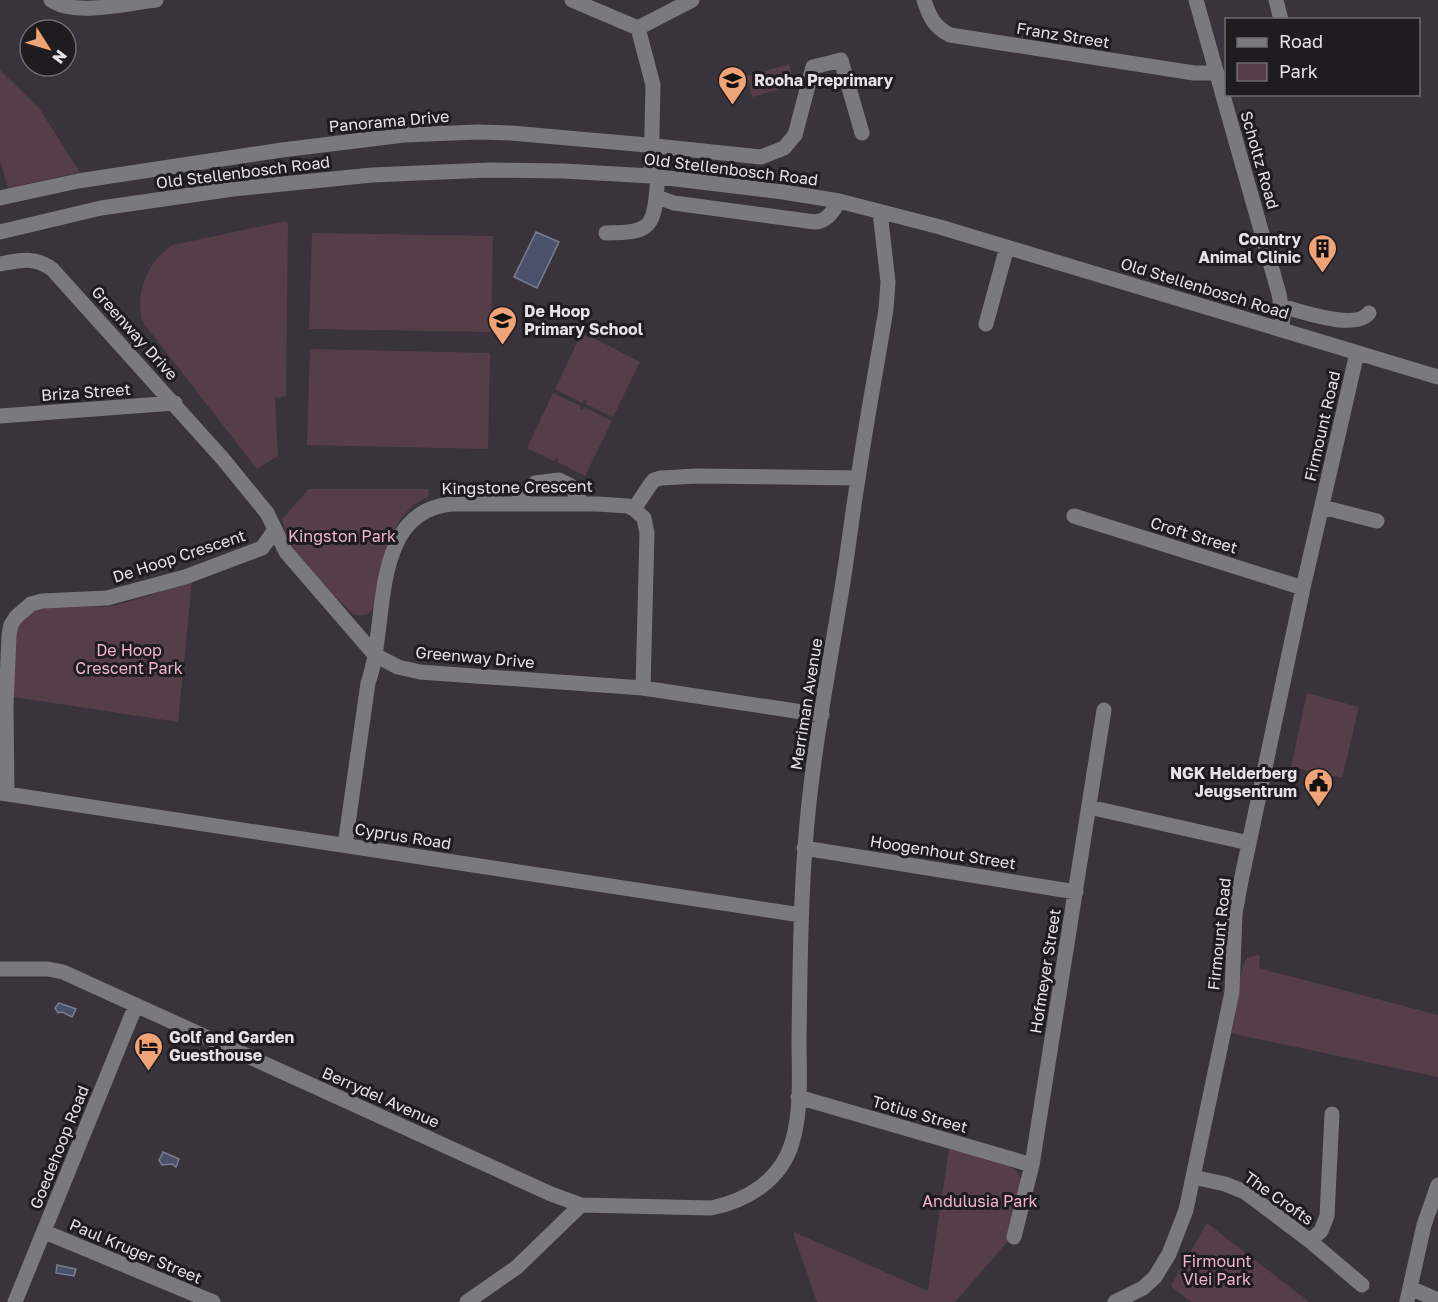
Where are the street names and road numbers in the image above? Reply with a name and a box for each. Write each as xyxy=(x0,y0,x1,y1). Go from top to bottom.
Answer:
street label: Franz Street xyxy=(1015,18,1111,52)
street label: Panorama Drive xyxy=(328,106,450,136)
street label: Scholtz Road xyxy=(1236,109,1284,211)
street label: Old Stellenbosch Road xyxy=(643,148,819,190)
street label: Old Stellenbosch Road xyxy=(155,151,331,193)
street label: Old Stellenbosch Road xyxy=(1118,253,1292,323)
street label: Greenway Drive xyxy=(88,282,182,384)
street label: Firmount Road xyxy=(1300,369,1344,483)
street label: Briza Street xyxy=(41,379,131,405)
street label: Kingstone Crescent xyxy=(441,476,593,498)
street label: Croft Street xyxy=(1148,512,1240,558)
street label: De Hoop Crescent xyxy=(110,525,248,587)
street label: Merriman Avenue xyxy=(786,637,826,771)
street label: Greenway Drive xyxy=(415,642,535,672)
street label: Cyprus Road xyxy=(353,819,453,853)
street label: Hoogenhout Street xyxy=(869,831,1017,873)
street label: Firmount Road xyxy=(1203,877,1235,991)
street label: Hofmeyer Street xyxy=(1025,907,1065,1035)
street label: Berrydel Avenue xyxy=(319,1062,443,1132)
street label: Goedehoop Road xyxy=(25,1082,93,1212)
street label: Totius Street xyxy=(870,1091,970,1137)
street label: The Crofts xyxy=(1240,1167,1318,1229)
street label: Paul Kruger Street xyxy=(67,1214,205,1288)

